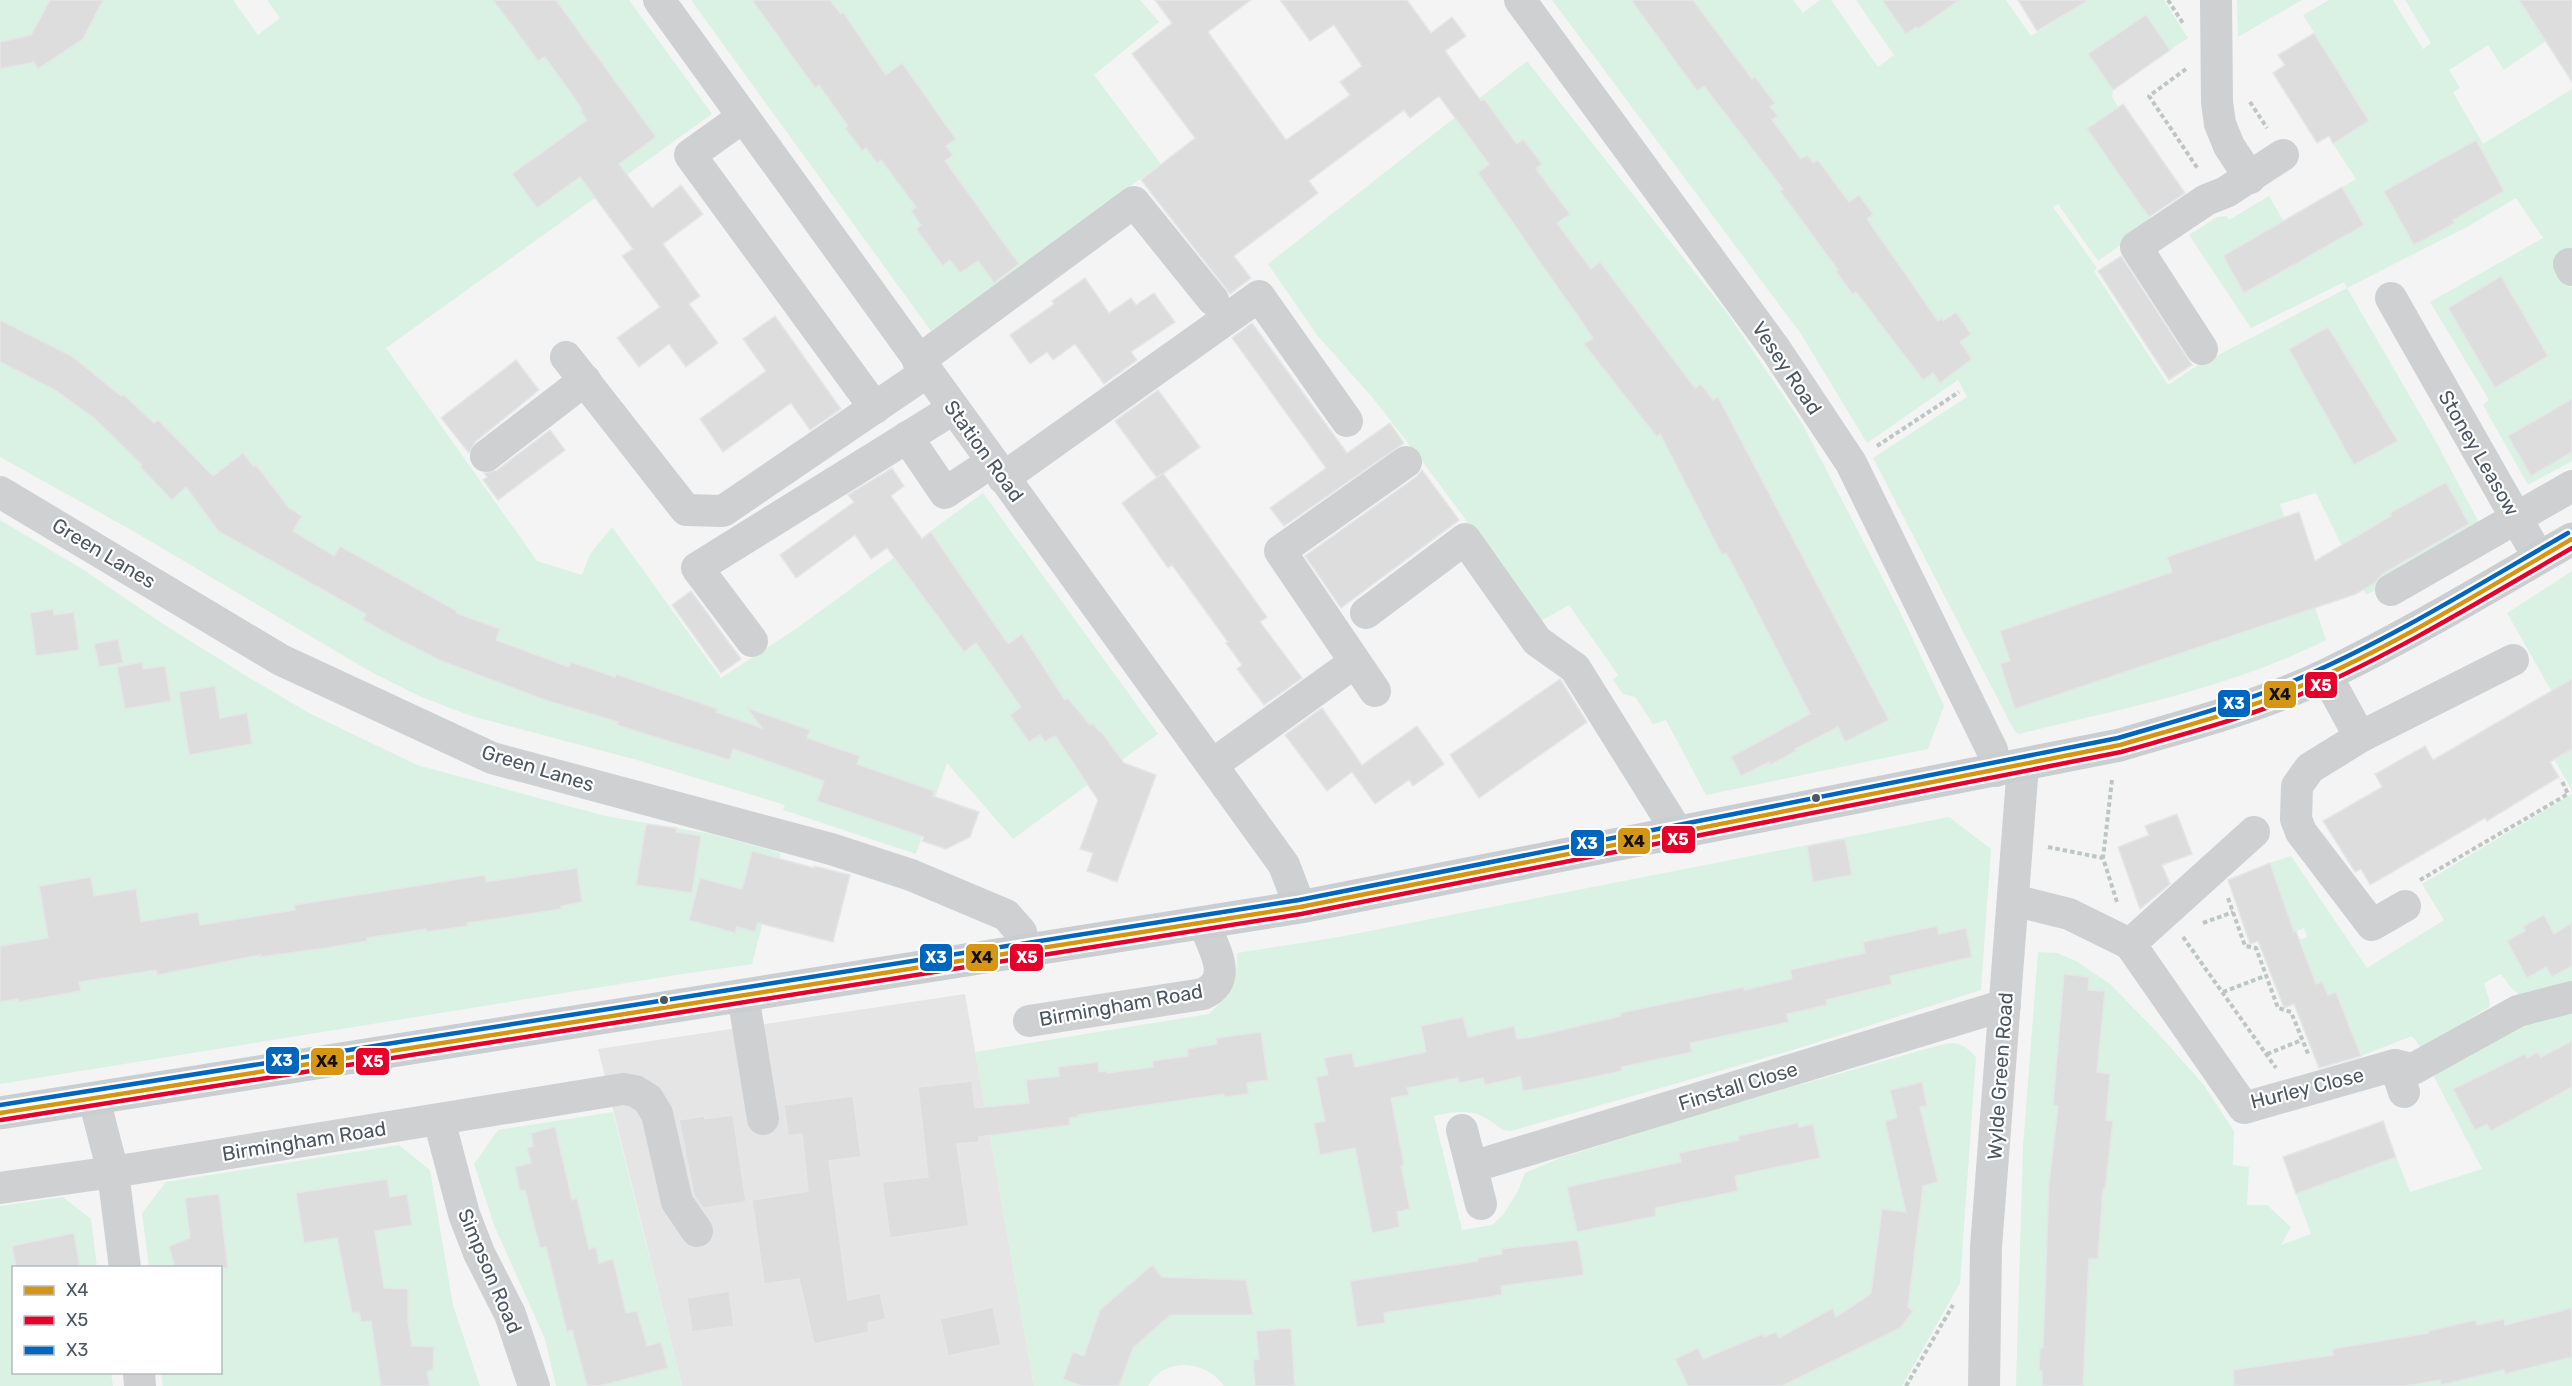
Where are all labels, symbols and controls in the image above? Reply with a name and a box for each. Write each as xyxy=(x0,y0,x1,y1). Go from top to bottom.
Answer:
street label: Vesey Road xyxy=(1747,317,1827,419)
street label: Stoney Leasow xyxy=(2433,386,2525,520)
street label: Station Road xyxy=(939,396,1029,506)
street label: Green Lanes xyxy=(48,513,160,593)
line badge: X5 xyxy=(2304,671,2338,699)
text: X5 xyxy=(2310,676,2332,695)
line badge: X4 xyxy=(2263,680,2297,709)
text: X4 xyxy=(2269,685,2291,704)
line badge: X3 xyxy=(2217,689,2251,718)
text: X3 xyxy=(2223,694,2245,713)
street label: Green Lanes xyxy=(479,740,597,796)
unlabelled marker xyxy=(1810,792,1822,804)
line badge: X5 xyxy=(1661,825,1696,854)
line badge: X4 xyxy=(1617,827,1651,855)
line badge: X3 xyxy=(1570,829,1605,857)
text: X5 xyxy=(1667,830,1689,849)
text: X4 xyxy=(1623,832,1645,851)
text: X3 xyxy=(1576,834,1598,853)
line badge: X3 xyxy=(919,943,953,972)
line badge: X4 xyxy=(965,943,999,972)
line badge: X5 xyxy=(1009,943,1044,972)
text: X3 xyxy=(925,948,947,967)
text: X4 xyxy=(971,948,993,967)
text: X5 xyxy=(1016,948,1038,967)
street label: Birmingham Road xyxy=(1037,979,1205,1031)
street label: Wylde Green Road xyxy=(1982,991,2018,1161)
unlabelled marker xyxy=(658,994,670,1006)
line badge: X3 xyxy=(265,1046,300,1075)
line badge: X4 xyxy=(310,1047,345,1076)
line badge: X5 xyxy=(355,1047,390,1076)
text: X3 xyxy=(271,1051,293,1070)
text: X4 xyxy=(316,1052,338,1071)
text: X5 xyxy=(362,1052,384,1071)
street label: Finstall Close xyxy=(1675,1056,1801,1116)
street label: Hurley Close xyxy=(2248,1062,2366,1114)
street label: Birmingham Road xyxy=(220,1116,388,1166)
street label: Simpson Road xyxy=(453,1205,527,1337)
legend xyxy=(12,1266,222,1374)
text: X4 xyxy=(66,1279,88,1301)
text: X5 xyxy=(66,1309,88,1331)
text: X3 xyxy=(66,1339,88,1361)

